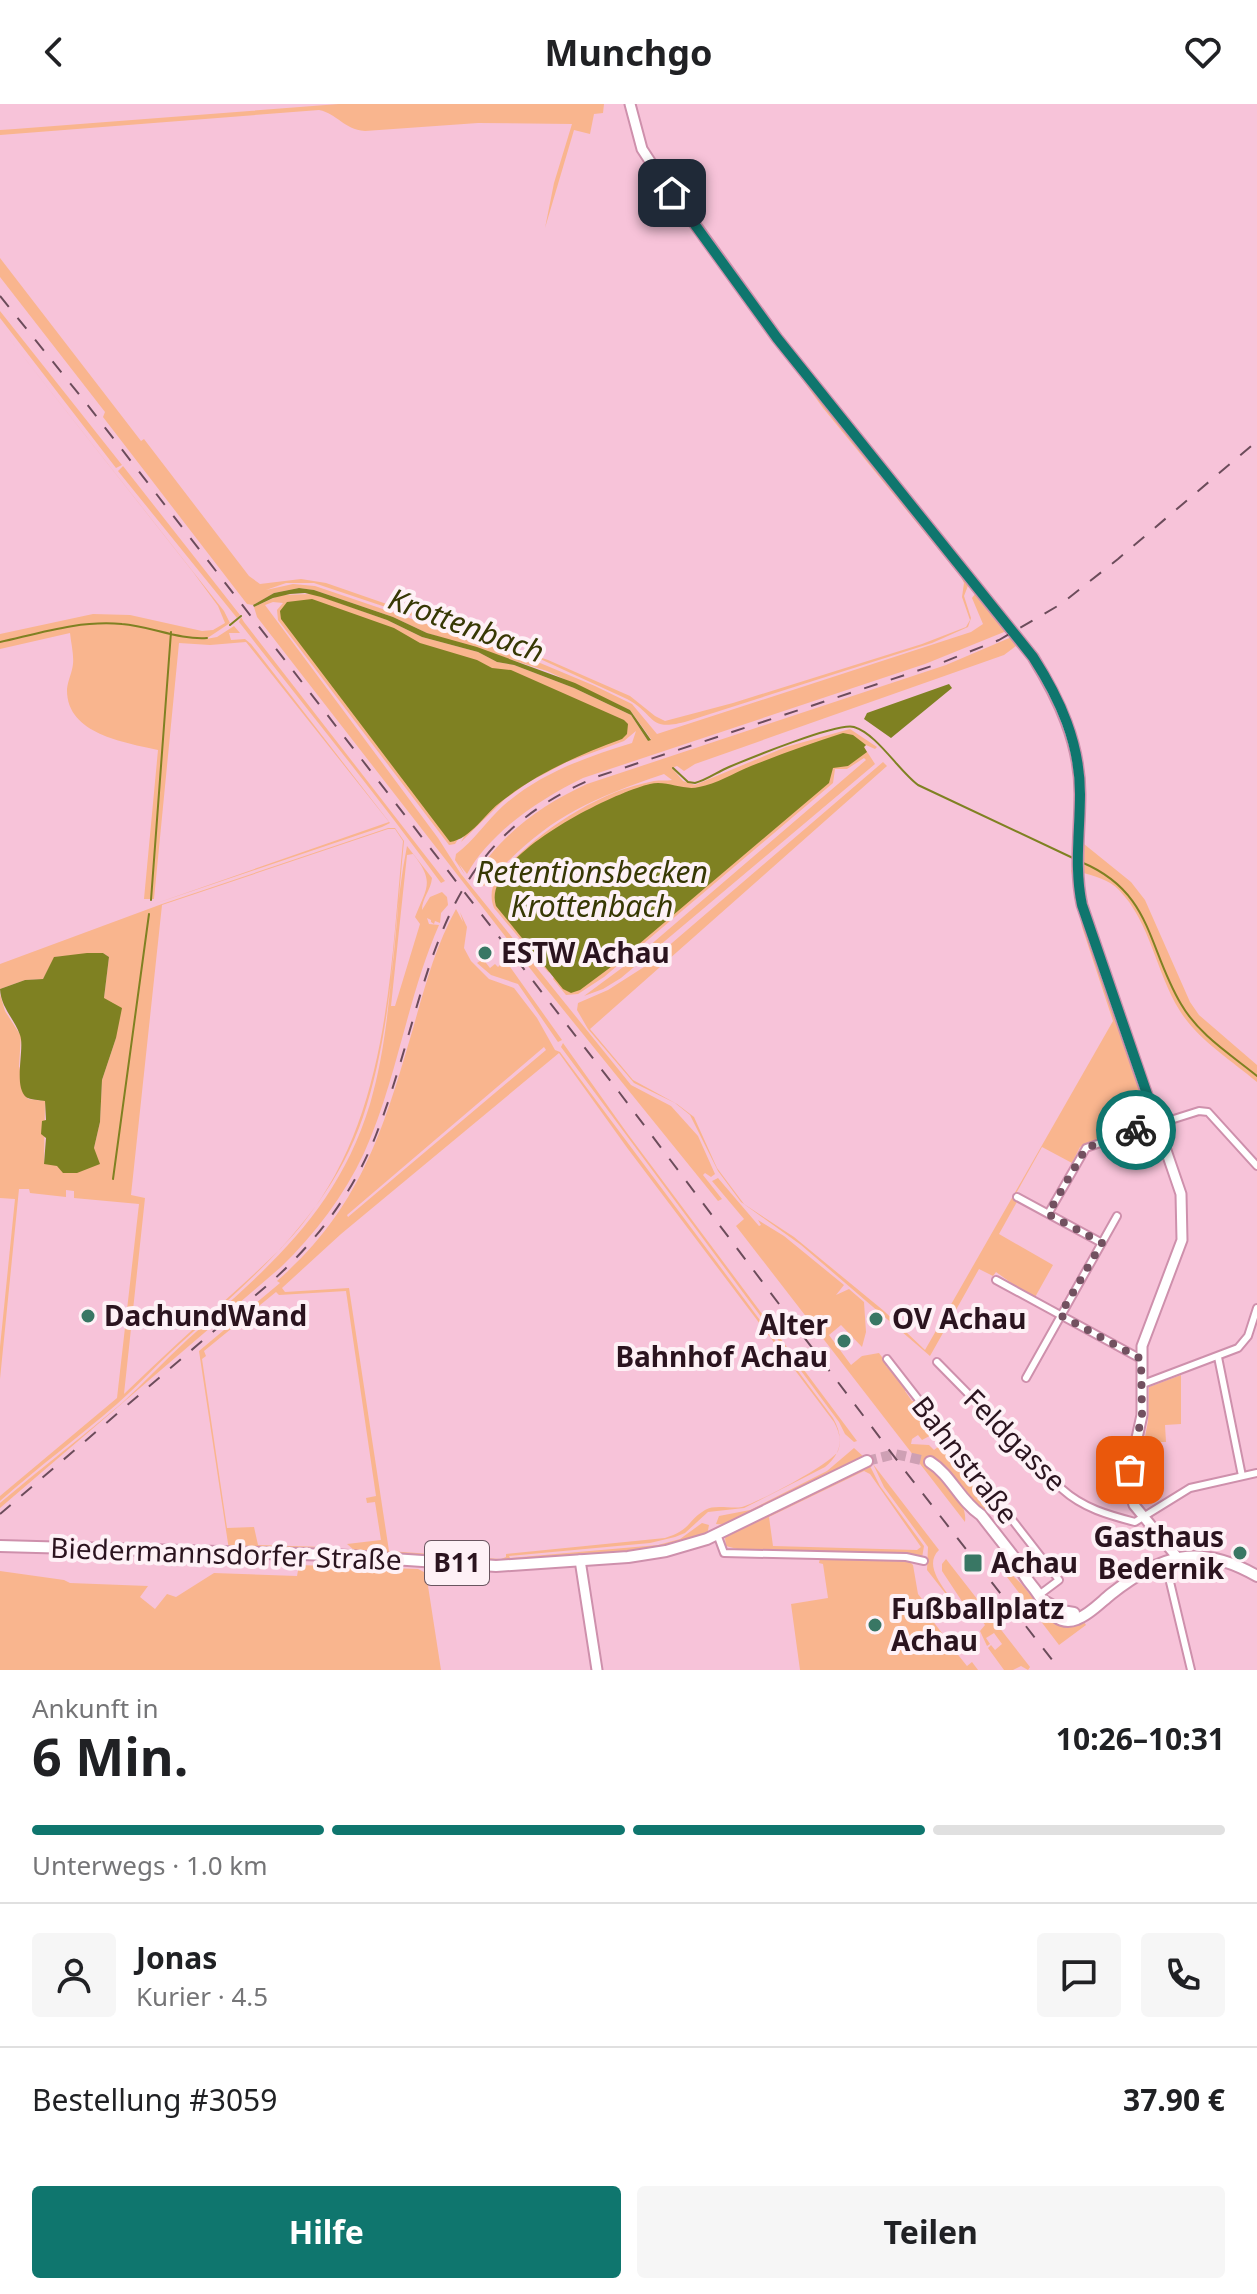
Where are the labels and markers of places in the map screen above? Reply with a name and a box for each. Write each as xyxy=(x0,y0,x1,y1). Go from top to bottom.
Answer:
pin xyxy=(638,159,706,227)
place label: ESTW Achau xyxy=(501,933,670,971)
marker: ESTW Achau xyxy=(476,944,494,962)
place label: DachundWand xyxy=(104,1296,307,1334)
place label: OV Achau xyxy=(892,1299,1026,1337)
place label: Alter Bahnhof Achau xyxy=(615,1305,828,1375)
marker: DachundWand xyxy=(79,1307,97,1325)
marker: OV Achau xyxy=(867,1310,885,1328)
marker: Alter Bahnhof Achau xyxy=(835,1332,853,1350)
pin xyxy=(1096,1436,1164,1504)
place label: Gasthaus Bedernik xyxy=(1094,1517,1225,1587)
place label: Achau xyxy=(991,1543,1078,1581)
marker: Gasthaus Bedernik xyxy=(1231,1544,1249,1562)
marker: Achau xyxy=(962,1552,984,1574)
place label: Fußballplatz Achau xyxy=(891,1589,1064,1659)
marker: Fußballplatz Achau xyxy=(866,1616,884,1634)

